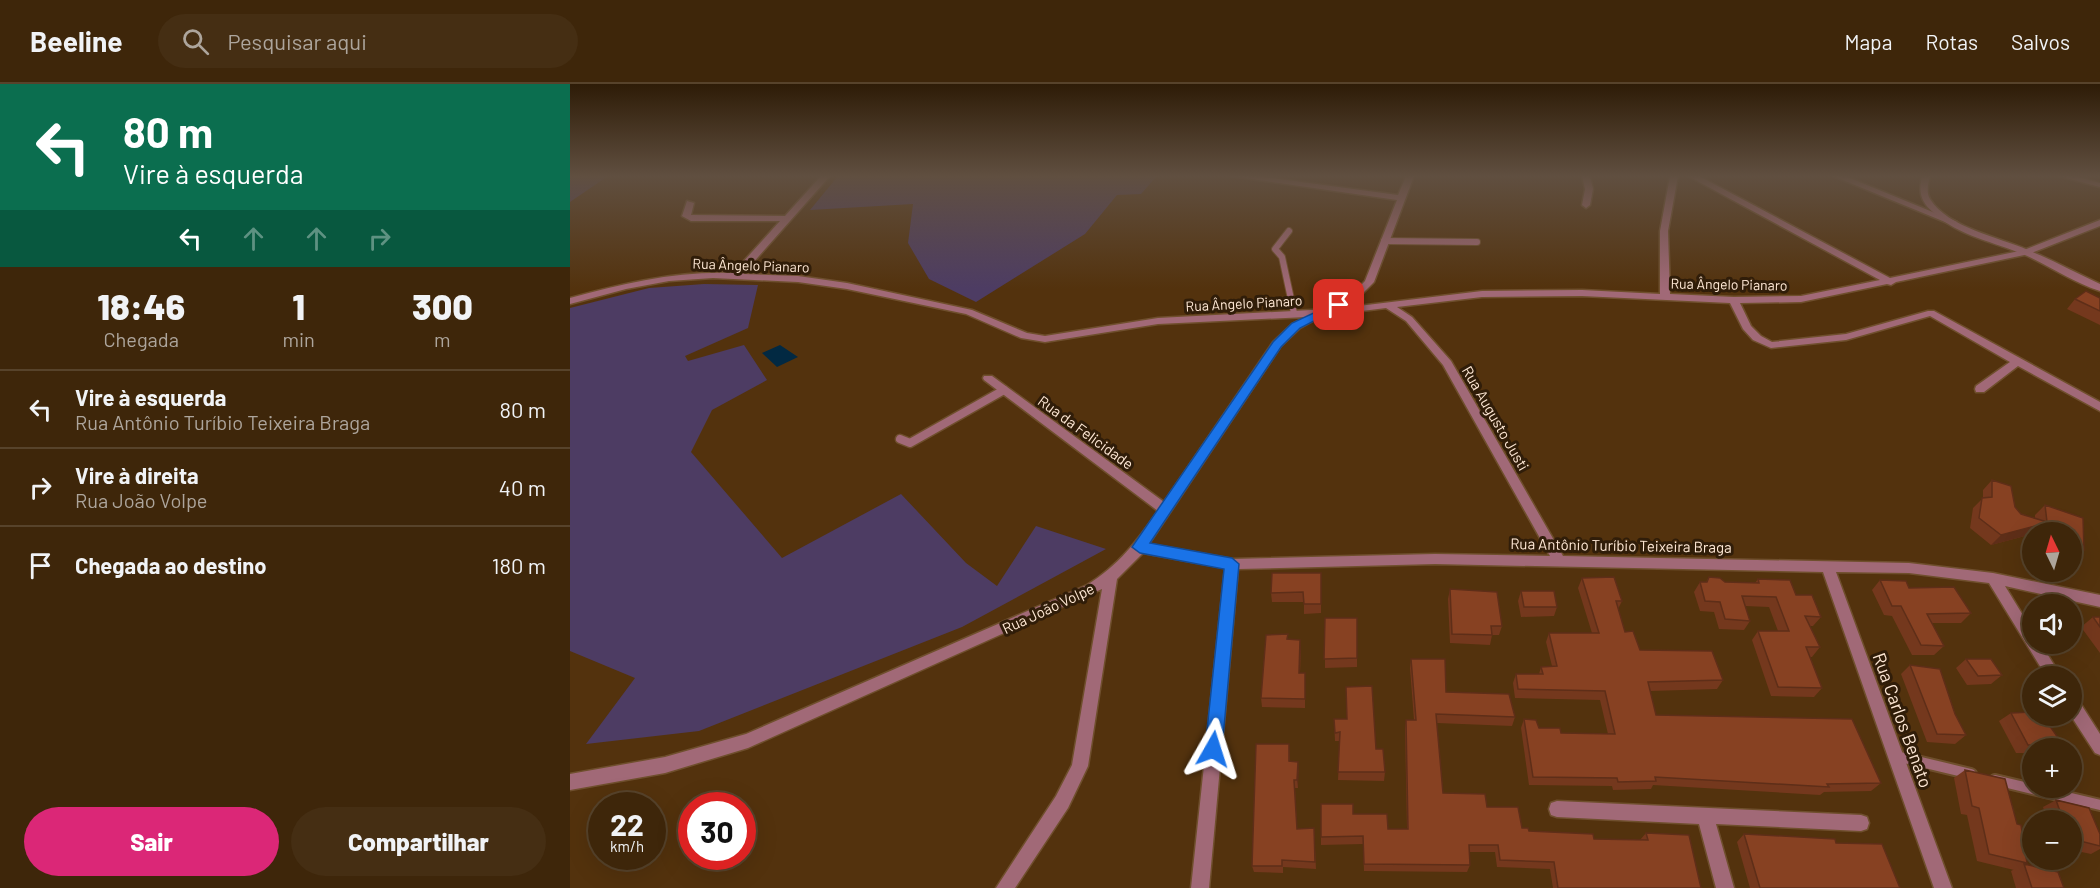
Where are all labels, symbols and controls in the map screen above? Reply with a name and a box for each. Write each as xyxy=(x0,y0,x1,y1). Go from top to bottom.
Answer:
search box xyxy=(158,14,578,68)
text: Beeline xyxy=(30,24,122,58)
icon: search xyxy=(179,25,212,58)
text: Pesquisar aqui xyxy=(227,28,367,54)
text: Mapa xyxy=(1844,29,1892,54)
text: Rotas xyxy=(1925,29,1978,54)
text: Salvos xyxy=(2011,29,2070,54)
text: 80 m xyxy=(123,106,213,156)
icon: left xyxy=(24,108,102,186)
text: Vire à esquerda xyxy=(123,157,304,189)
icon: left xyxy=(174,222,207,255)
icon: ahead xyxy=(237,222,270,255)
icon: ahead xyxy=(300,222,333,255)
icon: right xyxy=(363,222,396,255)
street label: Rua Ângelo Pianaro xyxy=(692,254,810,276)
street label: Rua Ângelo Pianaro xyxy=(1670,274,1788,294)
pin xyxy=(1313,279,1364,330)
text: 18:46 xyxy=(97,284,185,327)
text: 1 xyxy=(292,284,305,327)
text: 300 xyxy=(412,284,473,327)
icon: arrive xyxy=(1322,288,1355,321)
street label: Rua Ângelo Pianaro xyxy=(1185,291,1303,315)
text: Chegada xyxy=(103,327,179,351)
text: min xyxy=(282,327,315,351)
text: m xyxy=(434,327,451,351)
street label: Rua Augusto Justi xyxy=(1459,362,1533,474)
text: Vire à esquerda xyxy=(75,384,226,410)
street label: Rua da Felicidade xyxy=(1035,391,1137,473)
icon: left xyxy=(24,393,57,426)
text: 80 m xyxy=(500,396,546,422)
text: Rua Antônio Turíbio Teixeira Braga xyxy=(75,410,370,434)
text: Vire à direita xyxy=(75,462,199,488)
icon: right xyxy=(24,471,57,504)
text: 40 m xyxy=(499,474,546,500)
text: Rua João Volpe xyxy=(75,488,207,512)
north arrow xyxy=(2022,522,2082,582)
map controls xyxy=(2022,522,2082,870)
street label: Rua Antônio Turíbio Teixeira Braga xyxy=(1510,534,1732,556)
icon: arrive xyxy=(24,549,57,582)
text: Chegada ao destino xyxy=(75,552,266,578)
text: 180 m xyxy=(492,552,546,578)
street label: Rua João Volpe xyxy=(999,579,1097,637)
button: sound xyxy=(2022,594,2082,654)
street label: Rua Carlos Benato xyxy=(1868,650,1938,790)
button: layers xyxy=(2022,666,2082,726)
position arrow xyxy=(1181,717,1245,781)
button: + xyxy=(2022,738,2082,798)
speed limit sign: 30 xyxy=(678,792,756,870)
text: 22 xyxy=(610,806,644,842)
button: Sair xyxy=(24,807,279,876)
button: Compartilhar xyxy=(291,807,546,876)
button: − xyxy=(2022,810,2082,870)
text: km/h xyxy=(610,837,644,855)

